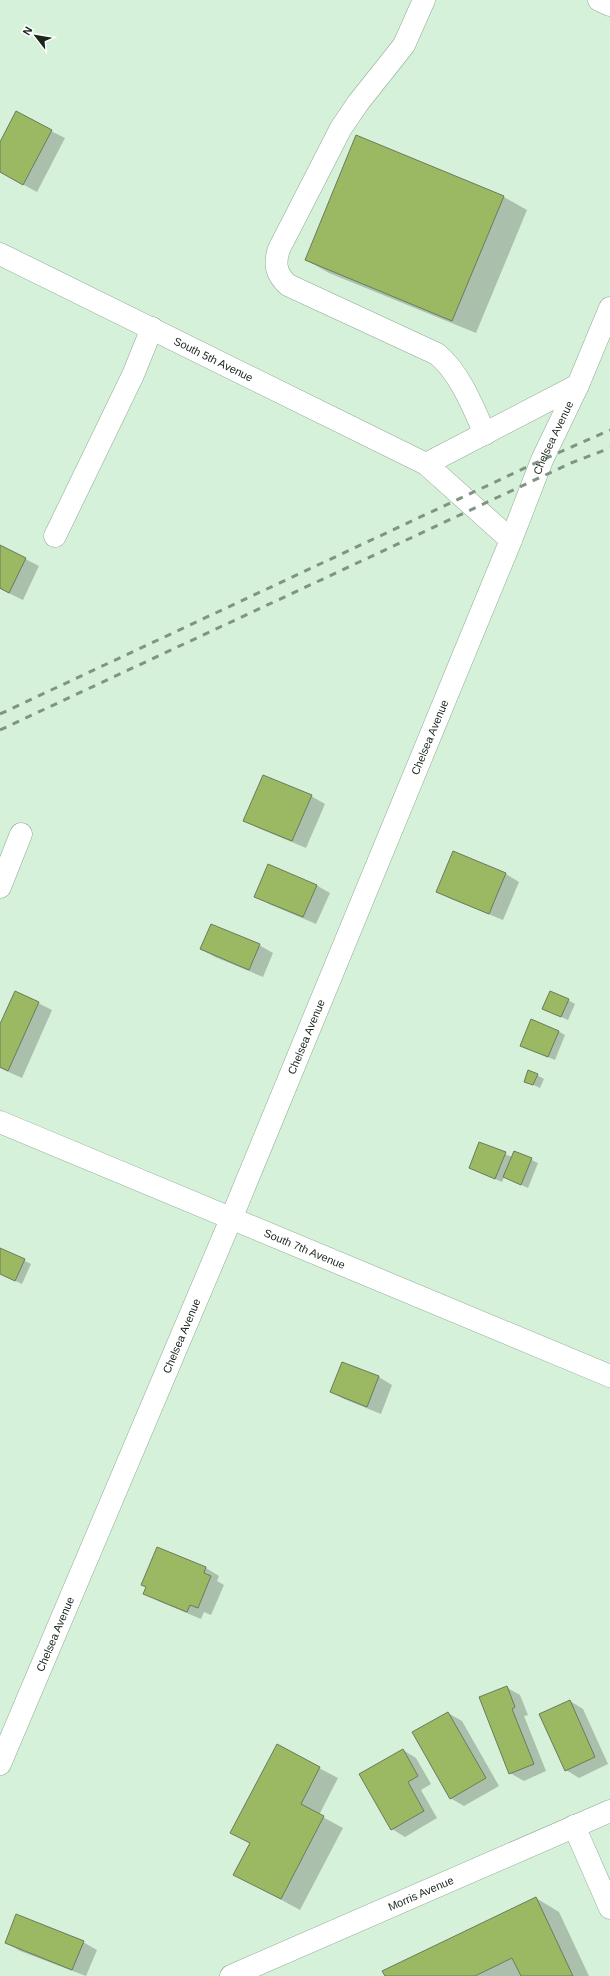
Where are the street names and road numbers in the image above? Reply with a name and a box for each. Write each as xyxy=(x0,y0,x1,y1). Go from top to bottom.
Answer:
street label: South 5th Avenue xyxy=(172,335,255,384)
street label: Chelsea Avenue xyxy=(531,399,575,476)
street label: Chelsea Avenue xyxy=(409,698,450,777)
street label: Chelsea Avenue xyxy=(285,998,327,1076)
street label: South 7th Avenue xyxy=(262,1227,347,1271)
street label: Chelsea Avenue xyxy=(160,1297,203,1375)
street label: Chelsea Avenue xyxy=(34,1595,76,1673)
street label: Morris Avenue xyxy=(386,1874,455,1913)

